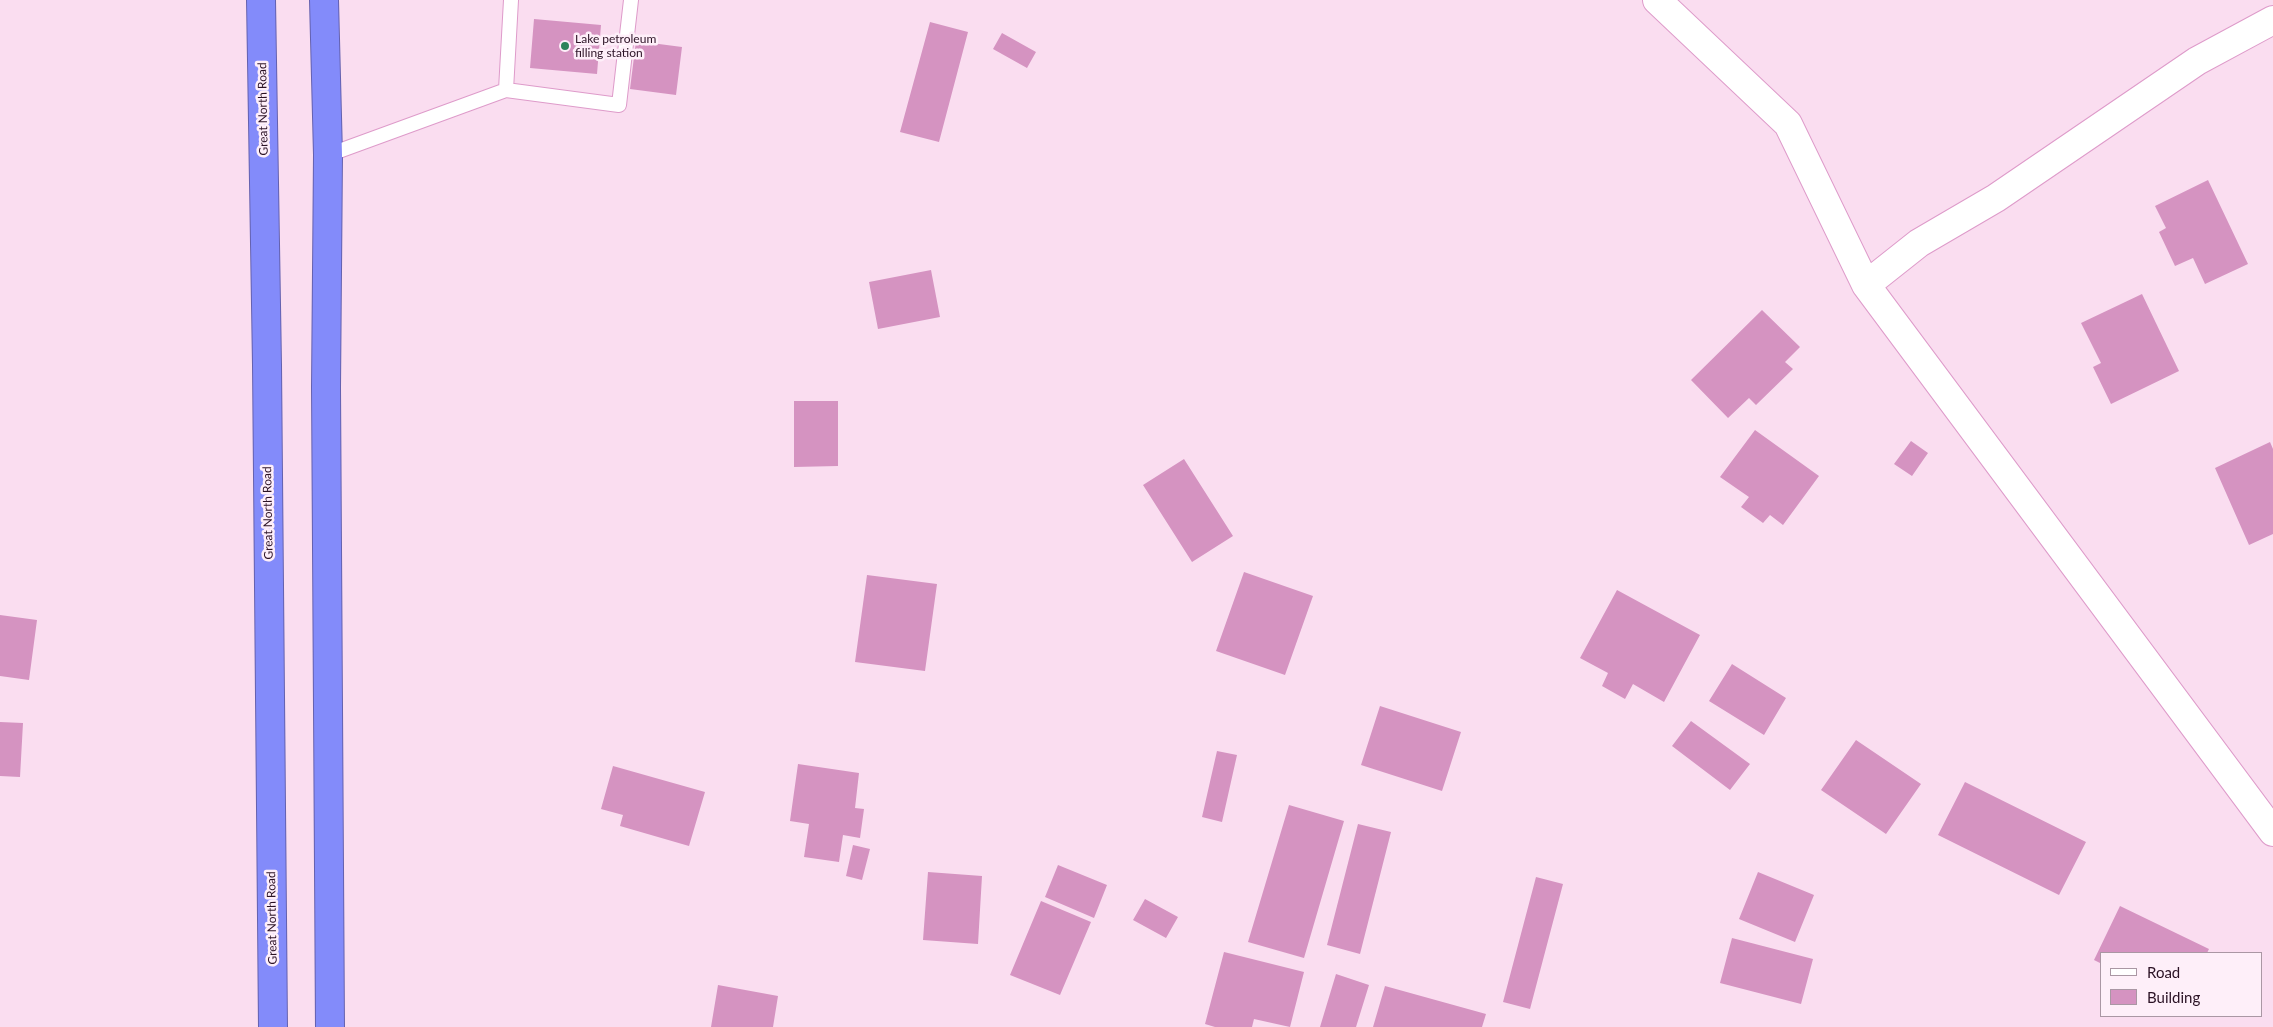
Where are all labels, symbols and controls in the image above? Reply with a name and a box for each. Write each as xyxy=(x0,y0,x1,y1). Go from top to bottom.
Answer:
place label: Lake petroleum filling station xyxy=(575,32,656,60)
marker: Lake petroleum filling station xyxy=(559,40,571,52)
street label: Great North Road xyxy=(255,62,271,156)
street label: Great North Road xyxy=(260,466,276,560)
street label: Great North Road xyxy=(264,871,280,965)
legend xyxy=(2100,952,2263,1017)
text: Road xyxy=(2147,963,2180,981)
text: Building xyxy=(2147,988,2200,1006)

